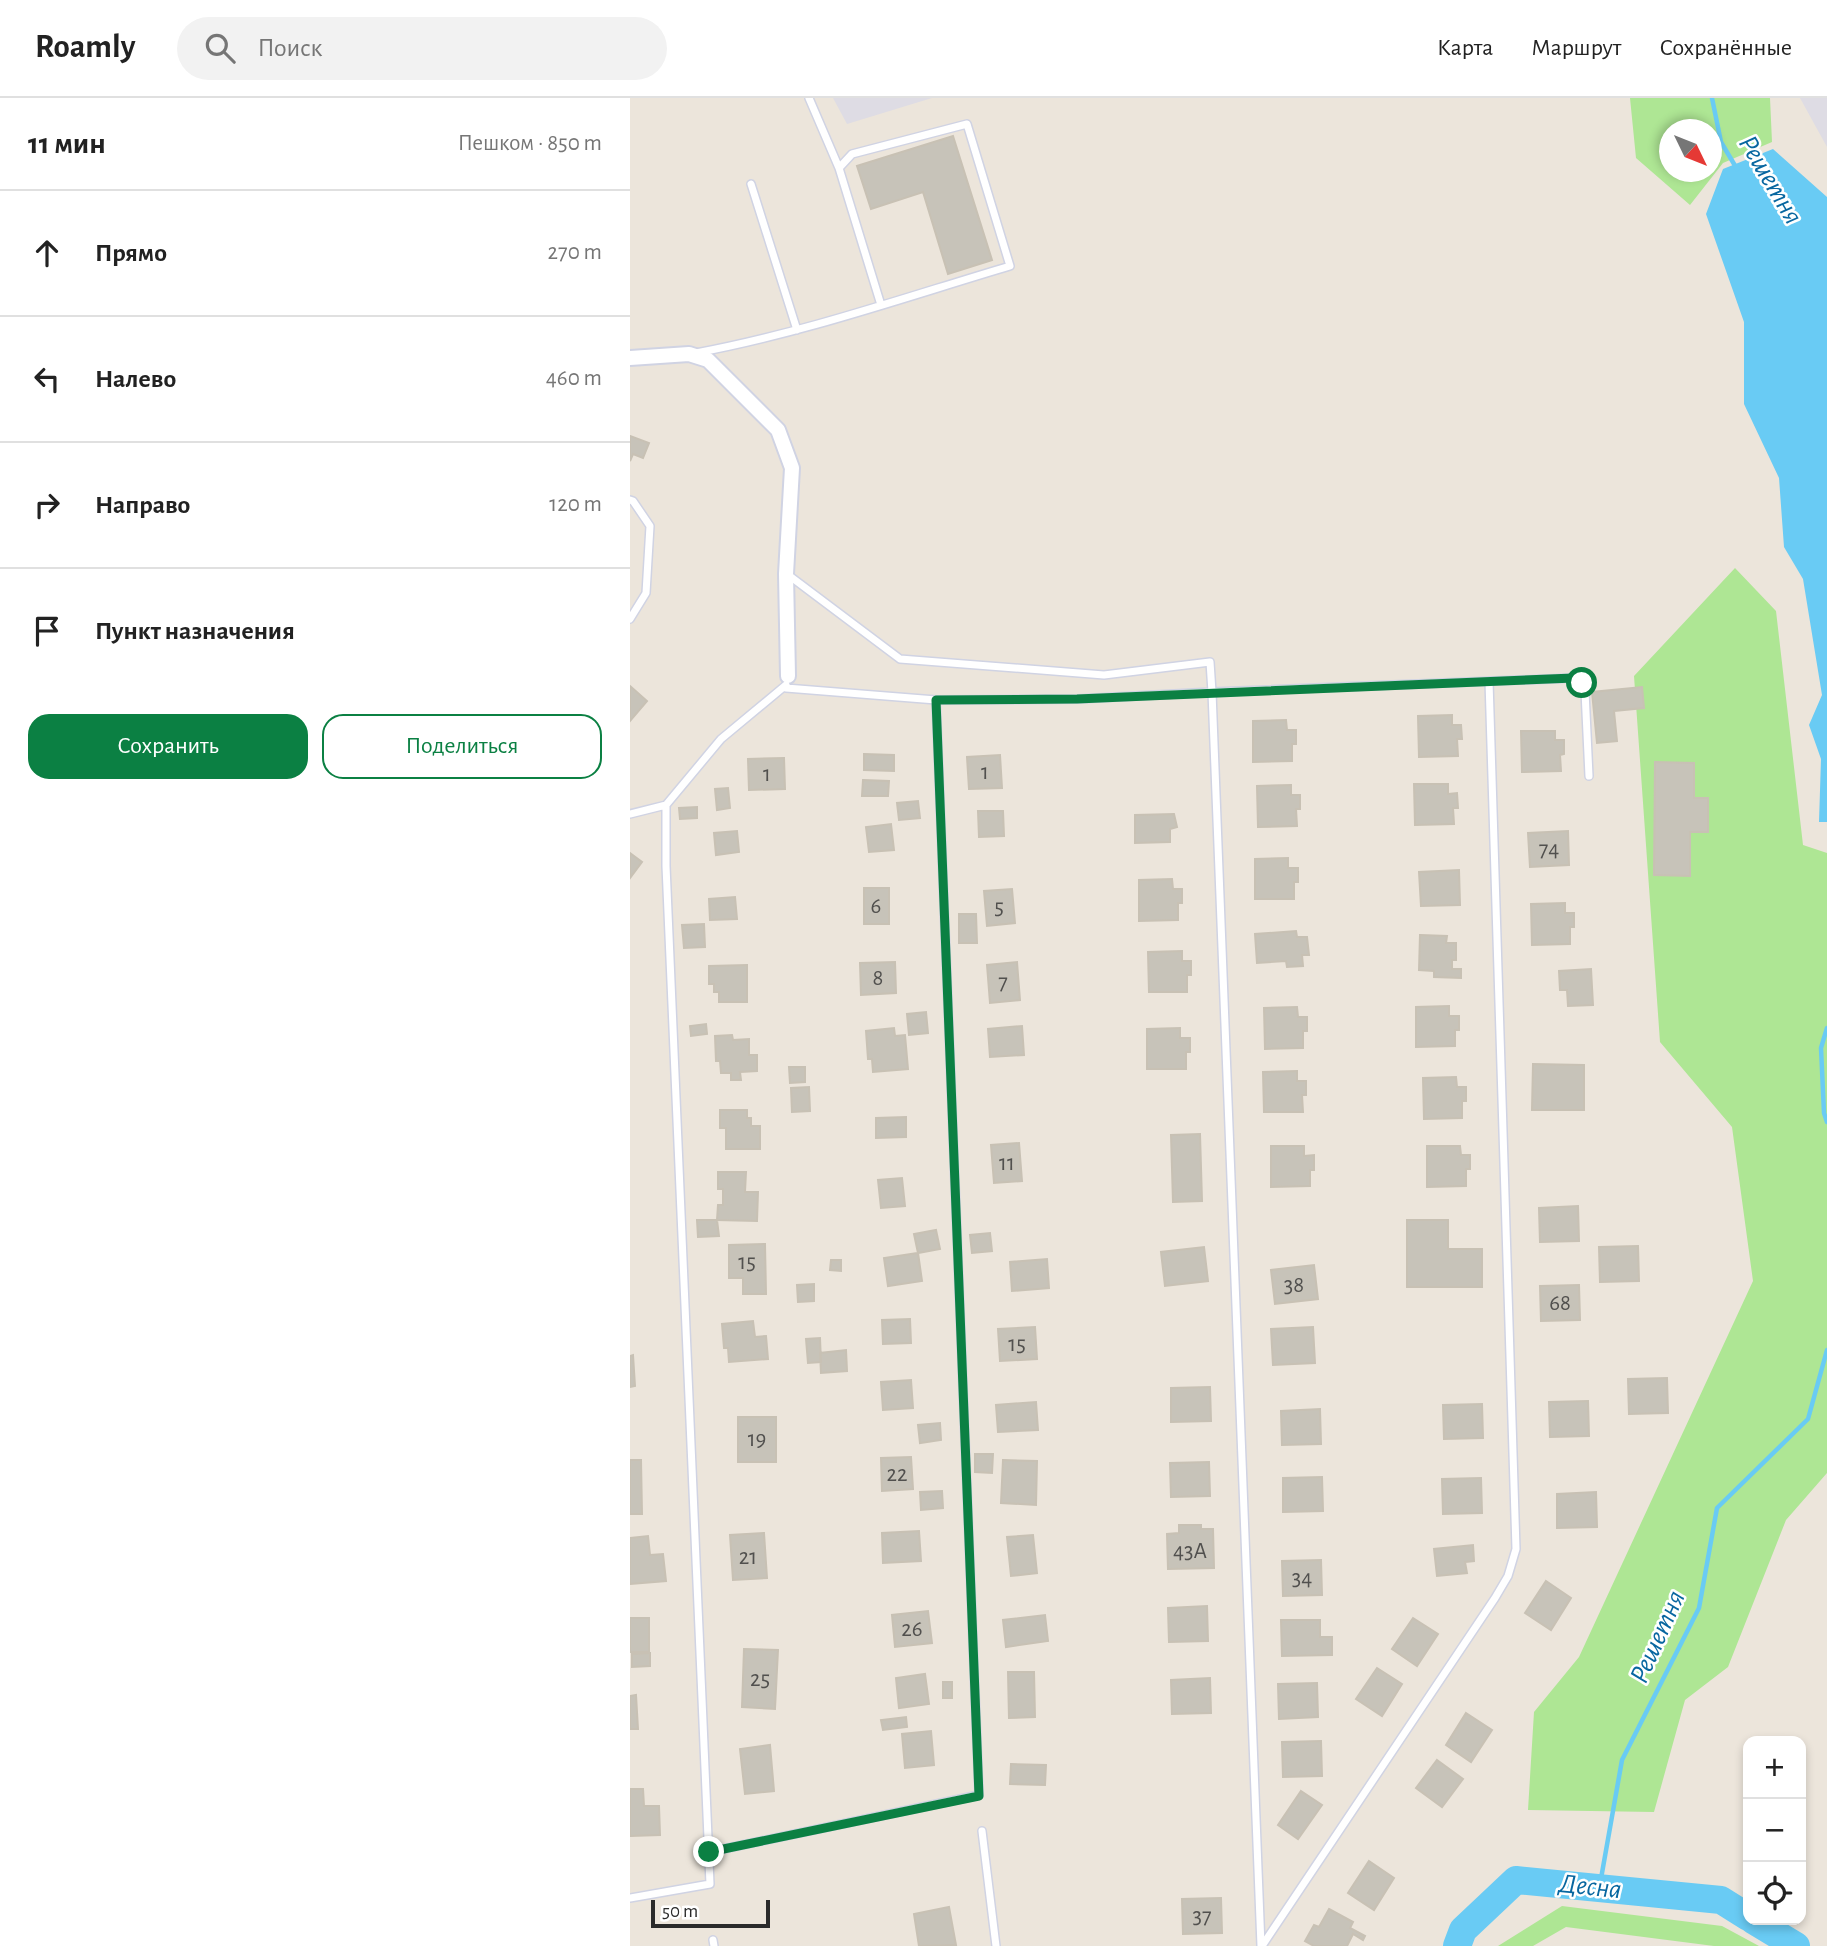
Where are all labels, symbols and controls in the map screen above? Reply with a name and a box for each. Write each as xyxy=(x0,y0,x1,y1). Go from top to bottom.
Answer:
search box xyxy=(177,17,667,80)
icon: search xyxy=(201,29,239,67)
text: Roamly xyxy=(35,31,135,64)
text: Поиск xyxy=(257,35,322,61)
text: Карта xyxy=(1437,36,1493,60)
text: Маршрут xyxy=(1531,36,1621,60)
text: Сохранённые xyxy=(1659,36,1792,60)
north arrow xyxy=(1659,119,1722,182)
text: 11 мин xyxy=(28,129,106,159)
water label: Решетня xyxy=(1733,131,1807,229)
text: Пешком · 850 m xyxy=(458,132,602,155)
icon: ahead xyxy=(28,234,66,272)
text: Прямо xyxy=(95,240,167,266)
text: 270 m xyxy=(548,241,602,264)
icon: left xyxy=(28,360,66,398)
text: Налево xyxy=(95,366,176,392)
text: 460 m xyxy=(546,367,602,390)
icon: right xyxy=(28,486,66,524)
text: Направо xyxy=(95,492,190,518)
text: 120 m xyxy=(549,493,602,516)
icon: arrive xyxy=(28,612,66,650)
text: Пункт назначения xyxy=(95,618,295,644)
route start xyxy=(1566,667,1597,698)
button: Сохранить xyxy=(28,714,308,779)
button: Поделиться xyxy=(322,714,602,779)
house number: 1 xyxy=(981,761,989,784)
house number: 1 xyxy=(763,763,771,786)
house number: 74 xyxy=(1539,838,1559,861)
house number: 6 xyxy=(871,895,881,918)
house number: 5 xyxy=(994,896,1004,919)
house number: 8 xyxy=(873,967,883,990)
house number: 7 xyxy=(998,971,1008,994)
house number: 11 xyxy=(999,1152,1015,1175)
house number: 15 xyxy=(738,1251,756,1274)
house number: 38 xyxy=(1284,1274,1304,1297)
house number: 68 xyxy=(1549,1292,1571,1315)
house number: 15 xyxy=(1008,1333,1026,1356)
house number: 19 xyxy=(748,1428,766,1451)
house number: 22 xyxy=(887,1463,907,1486)
house number: 43А xyxy=(1173,1540,1207,1563)
house number: 21 xyxy=(739,1546,757,1569)
house number: 34 xyxy=(1292,1567,1312,1590)
water label: Решетня xyxy=(1625,1587,1691,1687)
house number: 26 xyxy=(901,1618,923,1641)
house number: 25 xyxy=(750,1668,770,1691)
map controls xyxy=(1743,1736,1806,1925)
button: + xyxy=(1743,1736,1806,1799)
button: − xyxy=(1743,1799,1806,1862)
route end xyxy=(693,1836,724,1867)
button: locate xyxy=(1743,1862,1806,1925)
water label: Десна xyxy=(1556,1870,1623,1904)
scale bar xyxy=(651,1897,770,1929)
text: 50 m xyxy=(662,1902,698,1921)
house number: 37 xyxy=(1192,1905,1212,1928)

